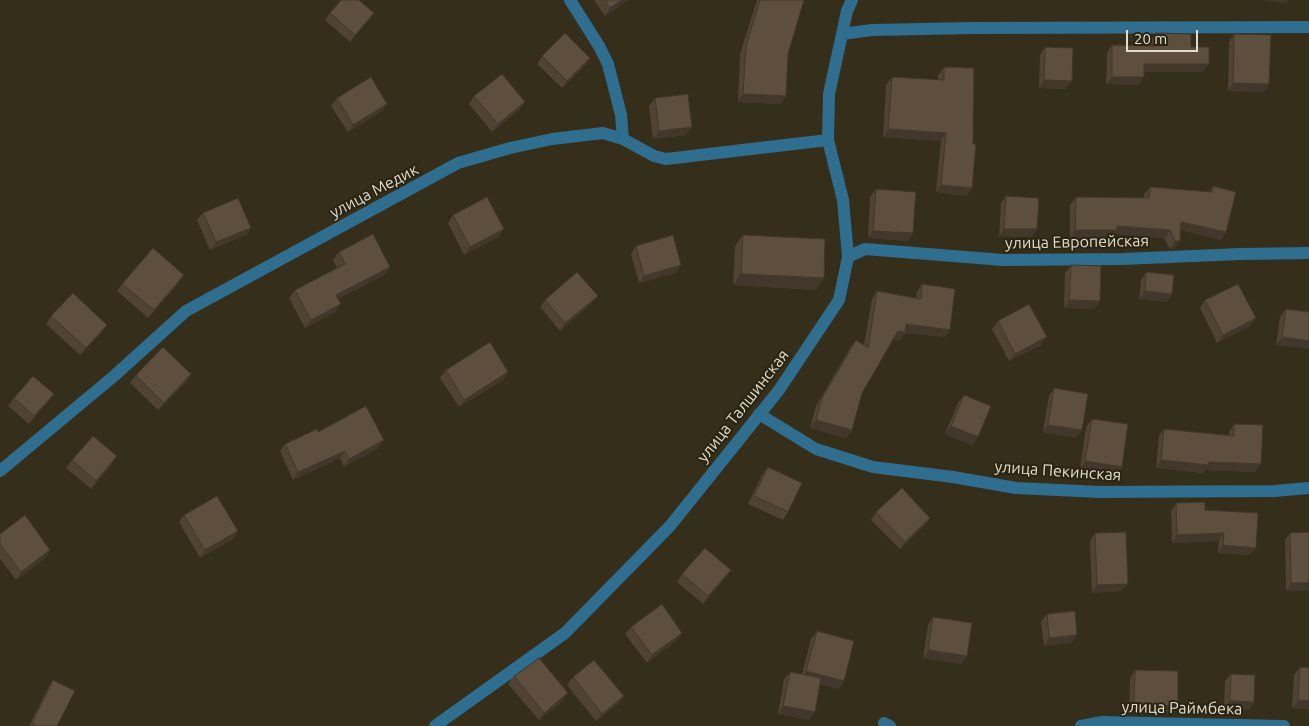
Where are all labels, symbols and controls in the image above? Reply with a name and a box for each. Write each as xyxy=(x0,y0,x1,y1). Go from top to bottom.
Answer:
scale bar xyxy=(1129,20,1202,52)
text: 20 m xyxy=(1134,30,1167,47)
street label: улица Медик xyxy=(327,160,421,222)
street label: улица Европейская xyxy=(1005,231,1149,253)
street label: улица Талшинская xyxy=(693,346,793,466)
street label: улица Пекинская xyxy=(994,457,1122,485)
street label: улица Раймбека xyxy=(1121,697,1243,719)

